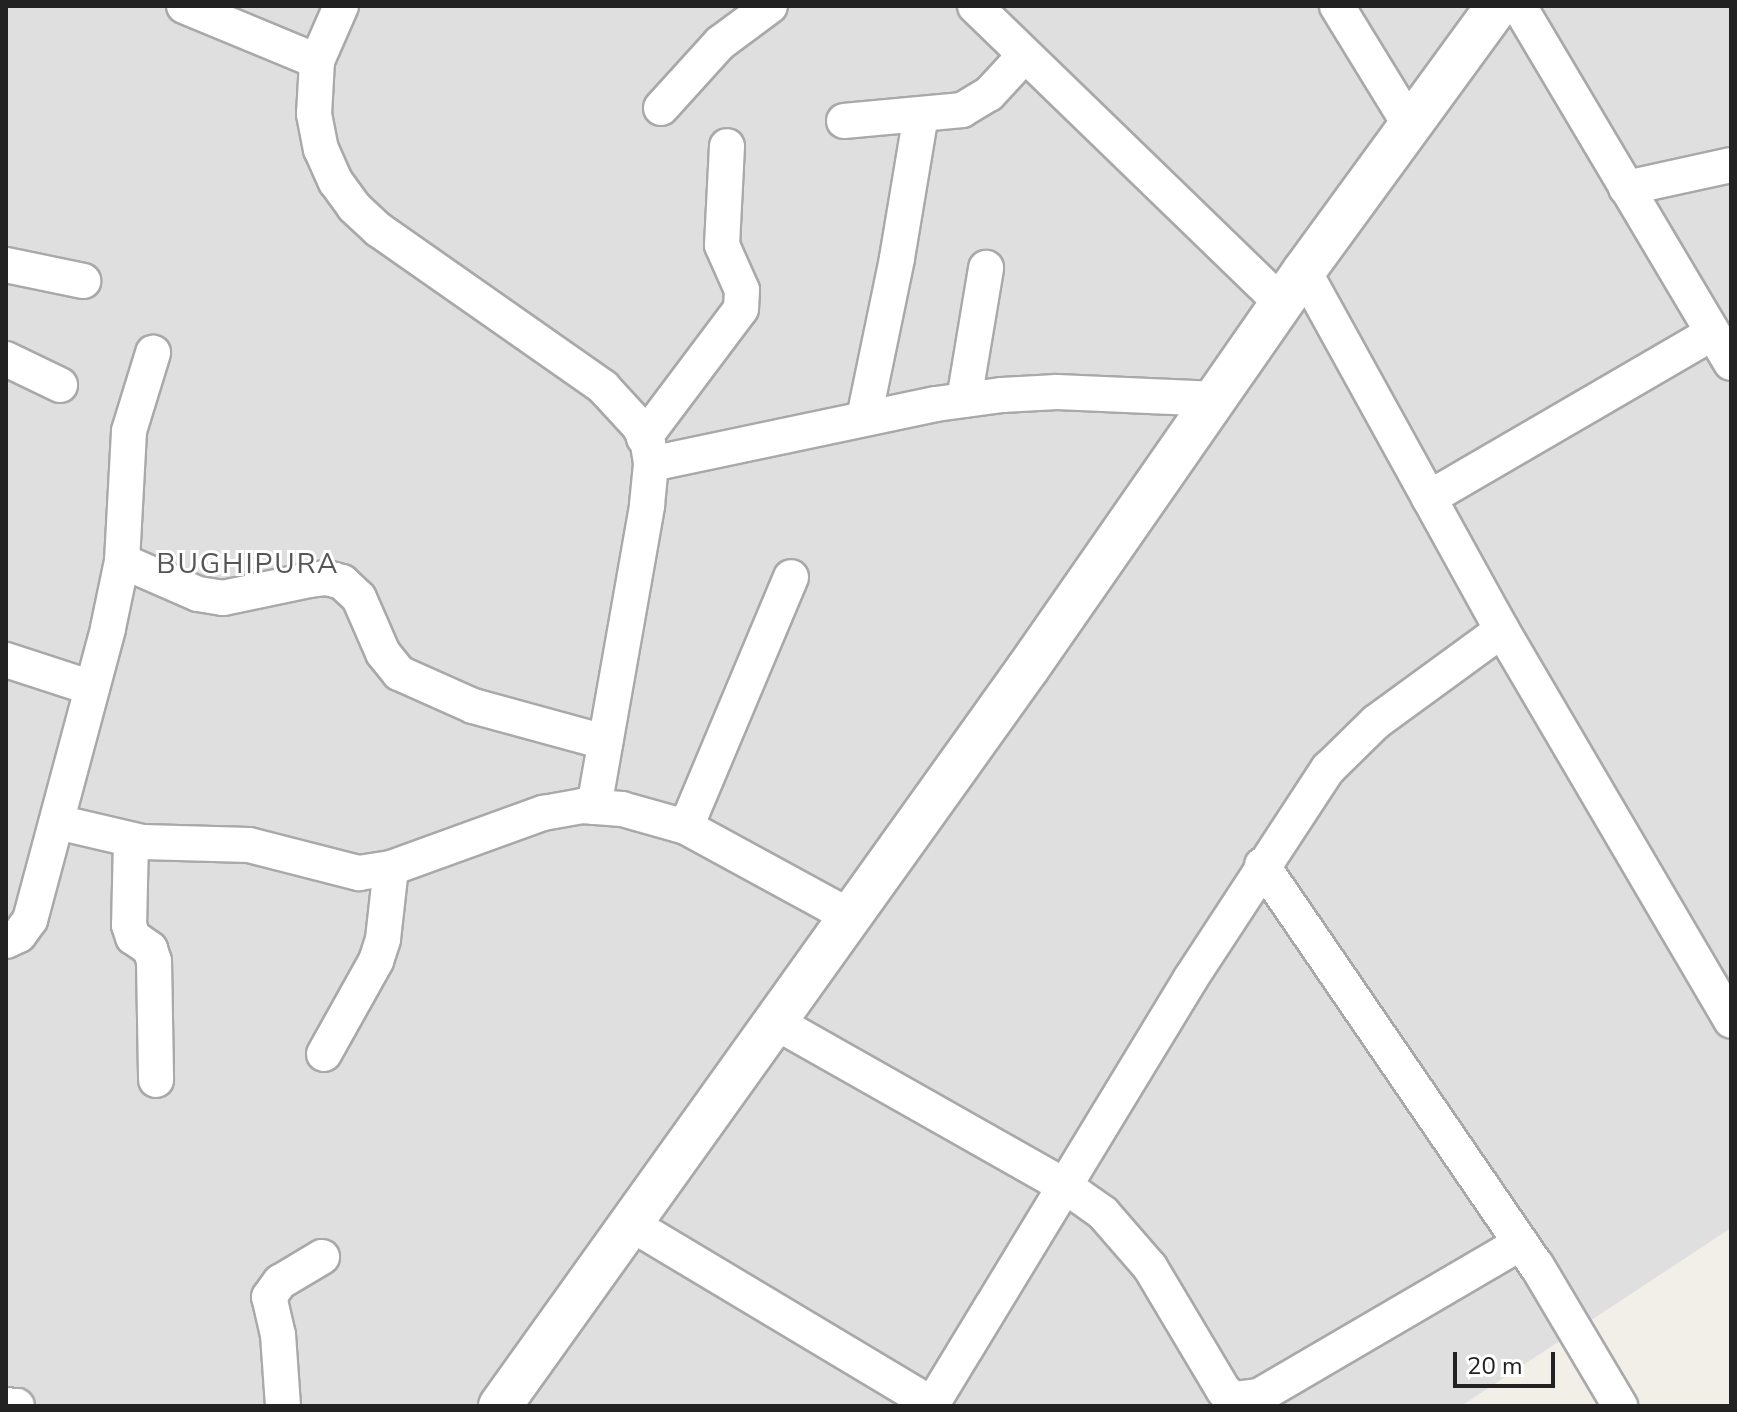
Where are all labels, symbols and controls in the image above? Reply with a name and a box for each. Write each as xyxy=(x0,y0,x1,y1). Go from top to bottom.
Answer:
district label: BUGHIPURA xyxy=(156,547,340,581)
scale bar xyxy=(1457,1336,1559,1386)
text: 20 m xyxy=(1467,1350,1523,1382)

